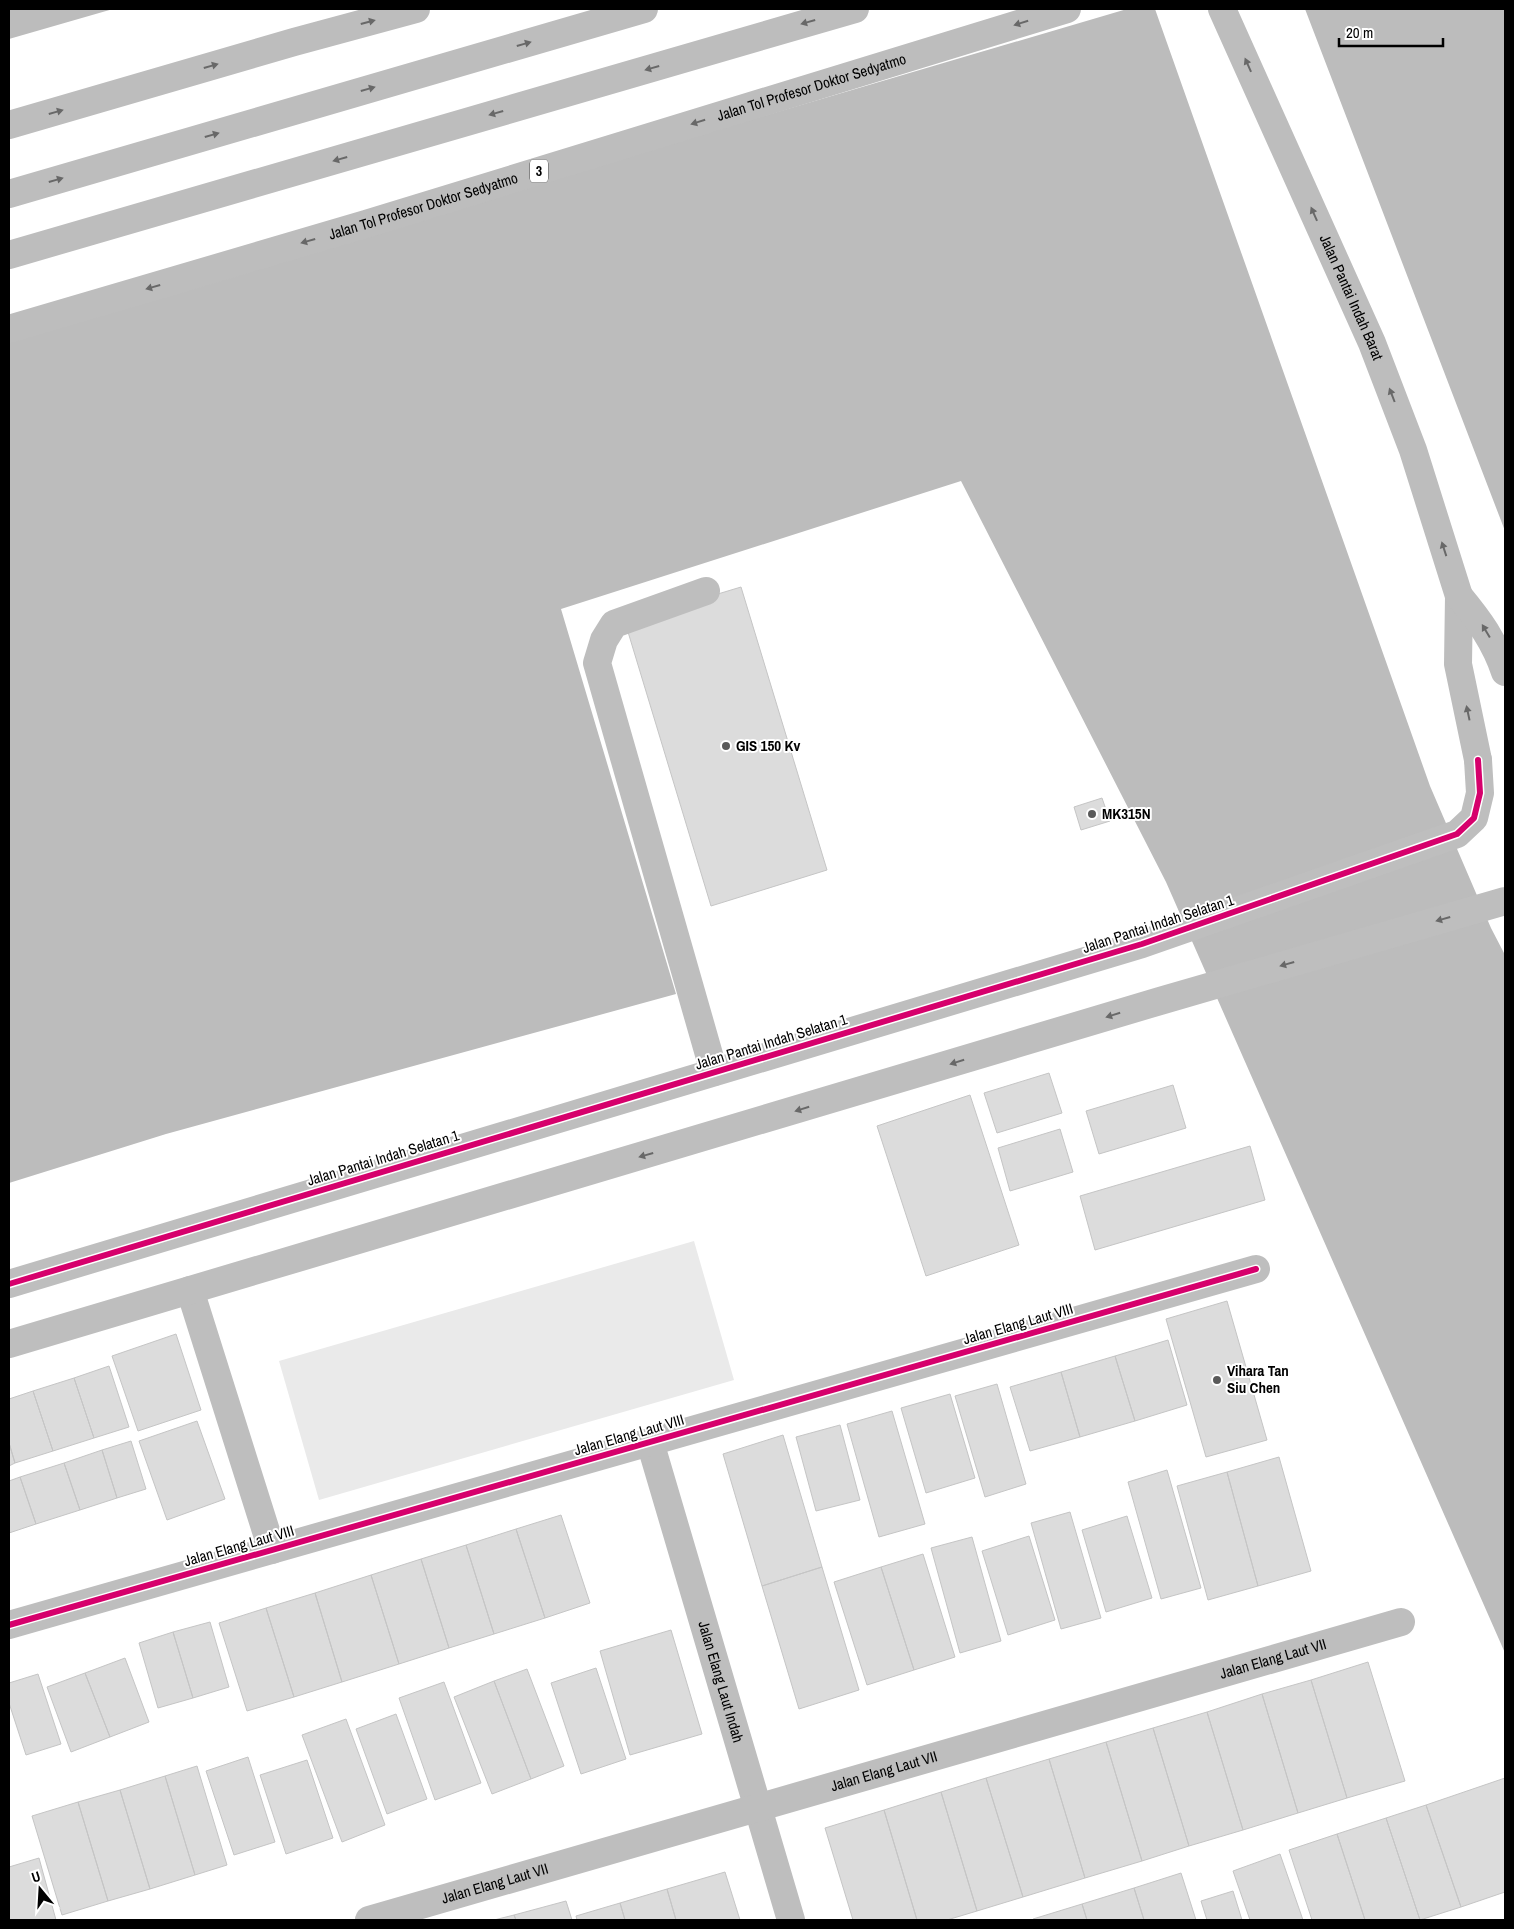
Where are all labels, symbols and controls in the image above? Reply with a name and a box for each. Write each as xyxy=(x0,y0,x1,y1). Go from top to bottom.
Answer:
scale bar xyxy=(1339,15,1443,47)
one-way arrow xyxy=(360,17,375,25)
one-way arrow xyxy=(801,19,816,27)
one-way arrow xyxy=(1013,20,1028,27)
text: 20 m xyxy=(1346,22,1373,43)
one-way arrow xyxy=(516,39,531,47)
street label: Jalan Tol Profesor Doktor Sedyatmo xyxy=(714,48,909,126)
one-way arrow xyxy=(1243,58,1251,72)
one-way arrow xyxy=(204,61,219,69)
one-way arrow xyxy=(645,64,660,72)
one-way arrow xyxy=(360,85,375,93)
one-way arrow xyxy=(48,107,63,115)
one-way arrow xyxy=(489,110,504,118)
one-way arrow xyxy=(691,119,706,127)
one-way arrow xyxy=(204,130,219,138)
one-way arrow xyxy=(333,155,348,163)
road number: 3 xyxy=(530,160,548,182)
street label: Jalan Tol Profesor Doktor Sedyatmo xyxy=(326,167,520,244)
one-way arrow xyxy=(48,176,63,184)
one-way arrow xyxy=(1310,207,1318,221)
street label: Jalan Pantai Indah Barat xyxy=(1315,231,1389,364)
one-way arrow xyxy=(301,238,316,246)
one-way arrow xyxy=(145,284,160,292)
one-way arrow xyxy=(1388,388,1395,403)
one-way arrow xyxy=(1440,542,1447,557)
one-way arrow xyxy=(1482,625,1491,638)
one-way arrow xyxy=(1464,705,1472,720)
place label: GIS 150 Kv xyxy=(736,735,800,756)
marker: GIS 150 Kv xyxy=(720,740,732,752)
place label: MK315N xyxy=(1102,803,1151,824)
marker: MK315N xyxy=(1086,808,1098,820)
street label: Jalan Pantai Indah Selatan 1 xyxy=(1079,889,1236,958)
one-way arrow xyxy=(1435,916,1450,924)
one-way arrow xyxy=(1279,961,1294,969)
street label: Jalan Pantai Indah Selatan 1 xyxy=(692,1008,850,1075)
one-way arrow xyxy=(1105,1012,1120,1020)
one-way arrow xyxy=(950,1059,965,1067)
one-way arrow xyxy=(794,1106,809,1114)
street label: Jalan Pantai Indah Selatan 1 xyxy=(304,1124,462,1191)
one-way arrow xyxy=(638,1152,653,1160)
street label: Jalan Elang Laut VIII xyxy=(960,1298,1075,1349)
place label: Vihara Tan Siu Chen xyxy=(1227,1360,1289,1398)
marker: Vihara Tan Siu Chen xyxy=(1211,1374,1223,1386)
street label: Jalan Elang Laut VIII xyxy=(571,1409,686,1460)
street label: Jalan Elang Laut VIII xyxy=(181,1520,296,1571)
street label: Jalan Elang Laut Indah xyxy=(693,1618,749,1745)
street label: Jalan Elang Laut VII xyxy=(1217,1633,1329,1684)
street label: Jalan Elang Laut VII xyxy=(828,1745,940,1796)
street label: Jalan Elang Laut VII xyxy=(439,1858,551,1909)
north arrow xyxy=(15,1864,65,1914)
text: U xyxy=(29,1867,43,1886)

